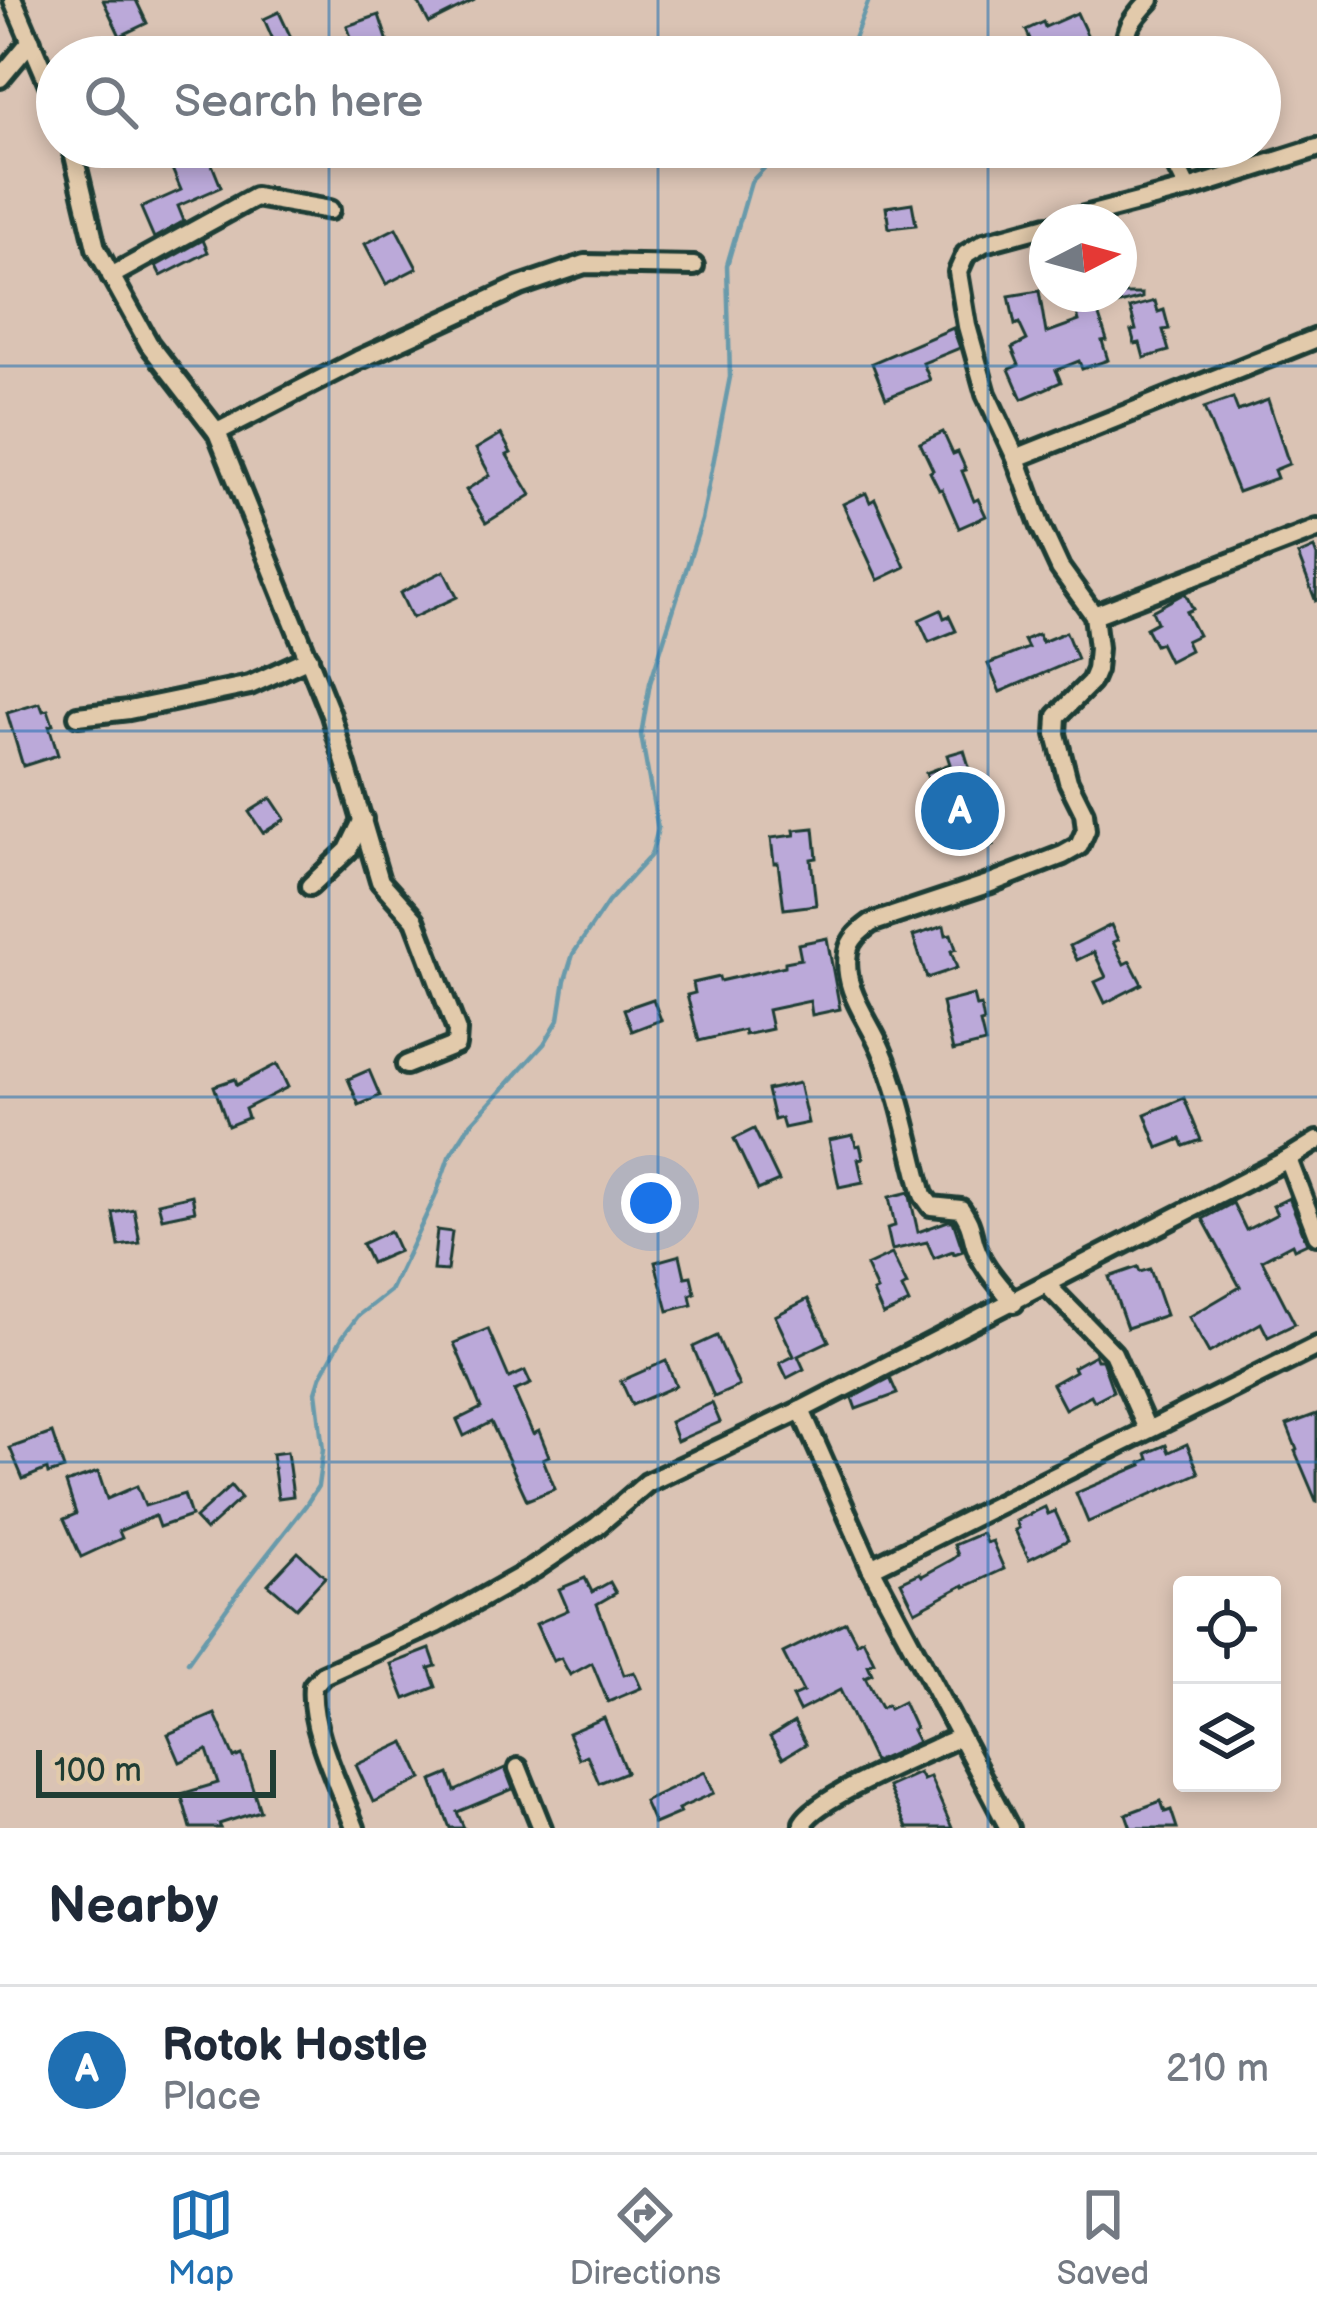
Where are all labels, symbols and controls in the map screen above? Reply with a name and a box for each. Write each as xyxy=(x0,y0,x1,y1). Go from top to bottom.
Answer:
search box xyxy=(36,36,1281,168)
icon: search xyxy=(78,69,144,135)
text: Search here xyxy=(174,75,423,130)
north arrow xyxy=(1029,204,1137,312)
pin: A xyxy=(921,766,999,856)
your location xyxy=(621,1173,681,1233)
map controls xyxy=(1173,1576,1281,1792)
button: locate xyxy=(1173,1576,1281,1684)
button: layers xyxy=(1173,1684,1281,1792)
scale bar xyxy=(36,1744,276,1797)
text: 100 m xyxy=(54,1751,142,1791)
text: Nearby xyxy=(48,1876,219,1937)
text: Rotok Hostle xyxy=(162,2019,428,2074)
text: A xyxy=(75,2046,99,2093)
text: 210 m xyxy=(1166,2046,1269,2093)
text: Place xyxy=(162,2074,261,2121)
tab: Map xyxy=(168,2182,234,2294)
tab: Directions xyxy=(569,2182,721,2294)
tab: Saved xyxy=(1057,2182,1149,2294)

